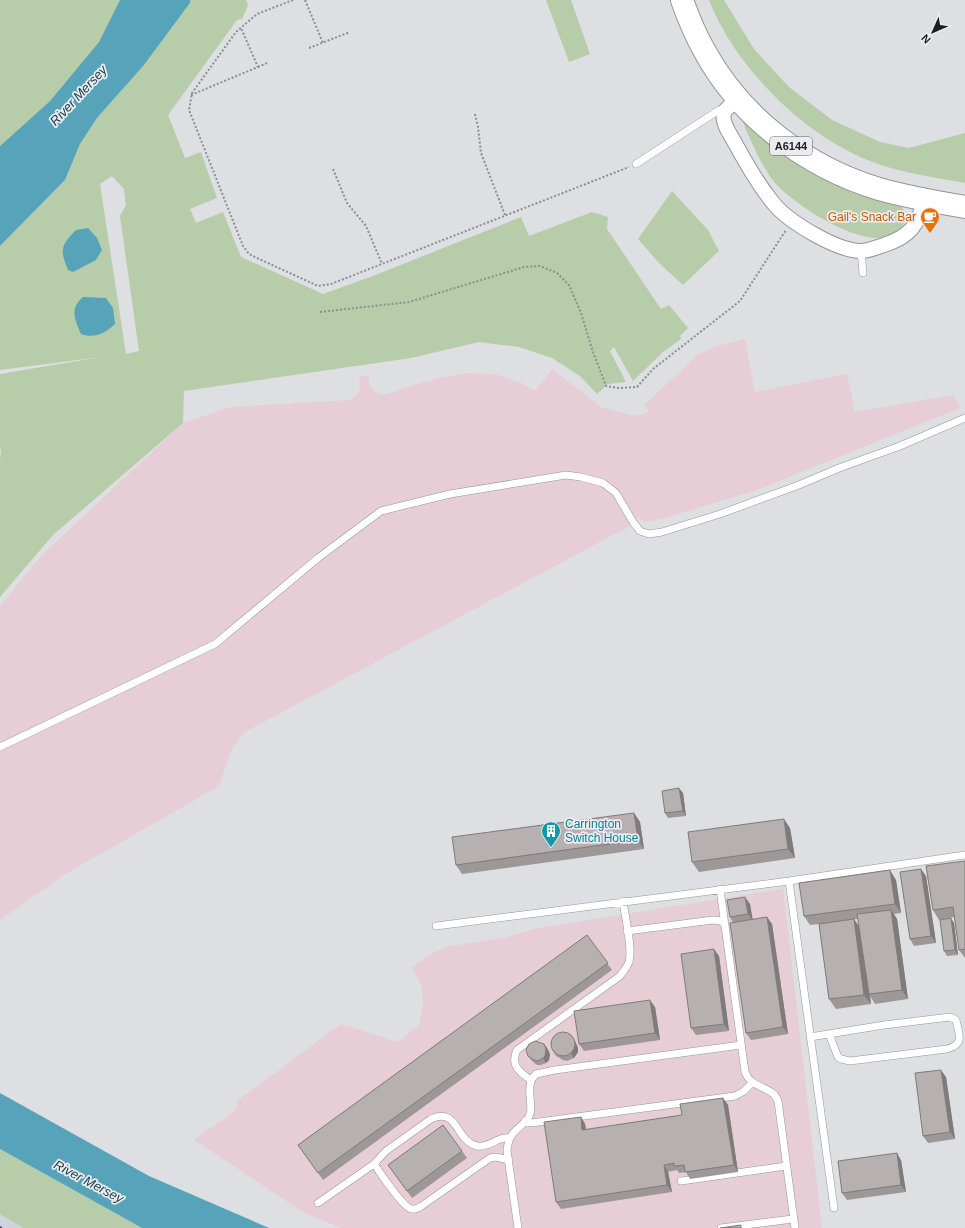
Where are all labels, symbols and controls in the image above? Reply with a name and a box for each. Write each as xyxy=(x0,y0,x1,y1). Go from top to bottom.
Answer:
north arrow xyxy=(913,12,953,52)
text: N xyxy=(919,32,933,46)
water label: River Mersey xyxy=(47,61,111,128)
road number: A6144 xyxy=(770,137,812,155)
cafe icon: Gail's Snack Bar xyxy=(919,206,941,234)
place label: Gail's Snack Bar xyxy=(828,210,916,224)
place label: Carrington Switch House xyxy=(565,817,639,845)
building icon: Carrington Switch House xyxy=(540,820,562,848)
water label: River Mersey xyxy=(51,1157,127,1207)

